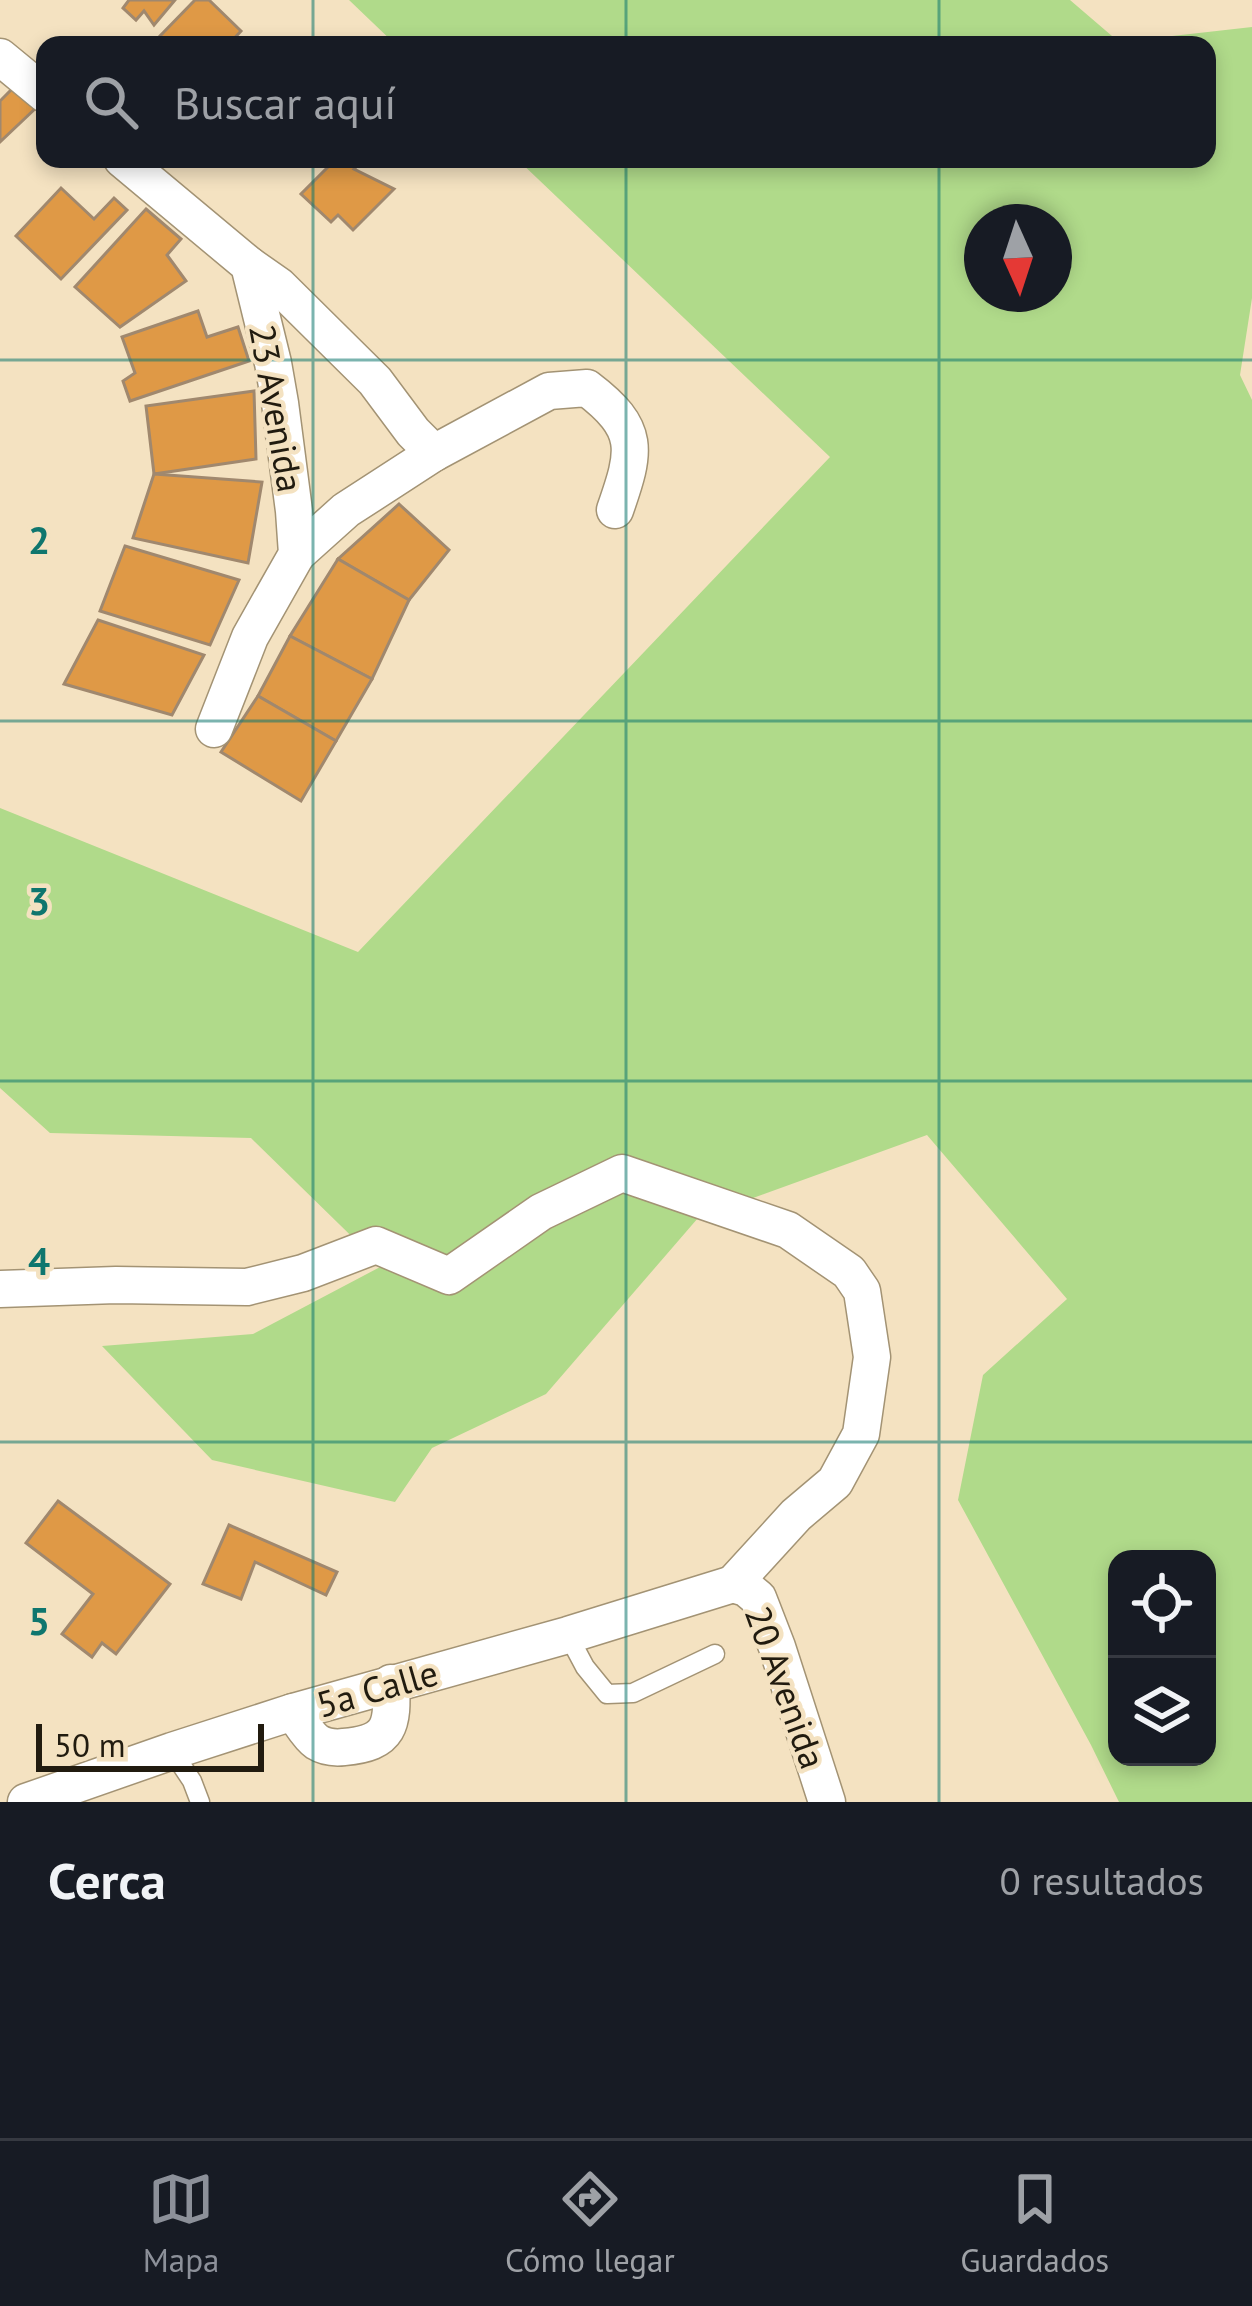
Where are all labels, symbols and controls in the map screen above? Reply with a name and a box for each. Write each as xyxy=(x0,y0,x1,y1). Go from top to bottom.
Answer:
search box xyxy=(36,36,1216,168)
icon: search xyxy=(78,69,144,135)
text: Buscar aquí xyxy=(174,73,396,131)
north arrow xyxy=(964,204,1072,312)
street label: 23 Avenida xyxy=(239,321,315,495)
text: 2 xyxy=(28,514,50,565)
text: 3 xyxy=(28,875,50,926)
text: 4 xyxy=(28,1235,50,1286)
map controls xyxy=(1108,1550,1216,1766)
button: locate xyxy=(1108,1550,1216,1658)
text: 5 xyxy=(28,1595,50,1646)
street label: 20 Avenida xyxy=(735,1599,837,1775)
street label: 5a Calle xyxy=(311,1648,443,1728)
button: layers xyxy=(1108,1658,1216,1766)
scale bar xyxy=(36,1718,264,1771)
text: 50 m xyxy=(54,1723,126,1766)
text: Cerca xyxy=(48,1847,166,1913)
text: 0 resultados xyxy=(1000,1855,1204,1906)
tab: Mapa xyxy=(143,2166,219,2281)
tab: Cómo llegar xyxy=(505,2166,675,2281)
tab: Guardados xyxy=(960,2166,1109,2281)

